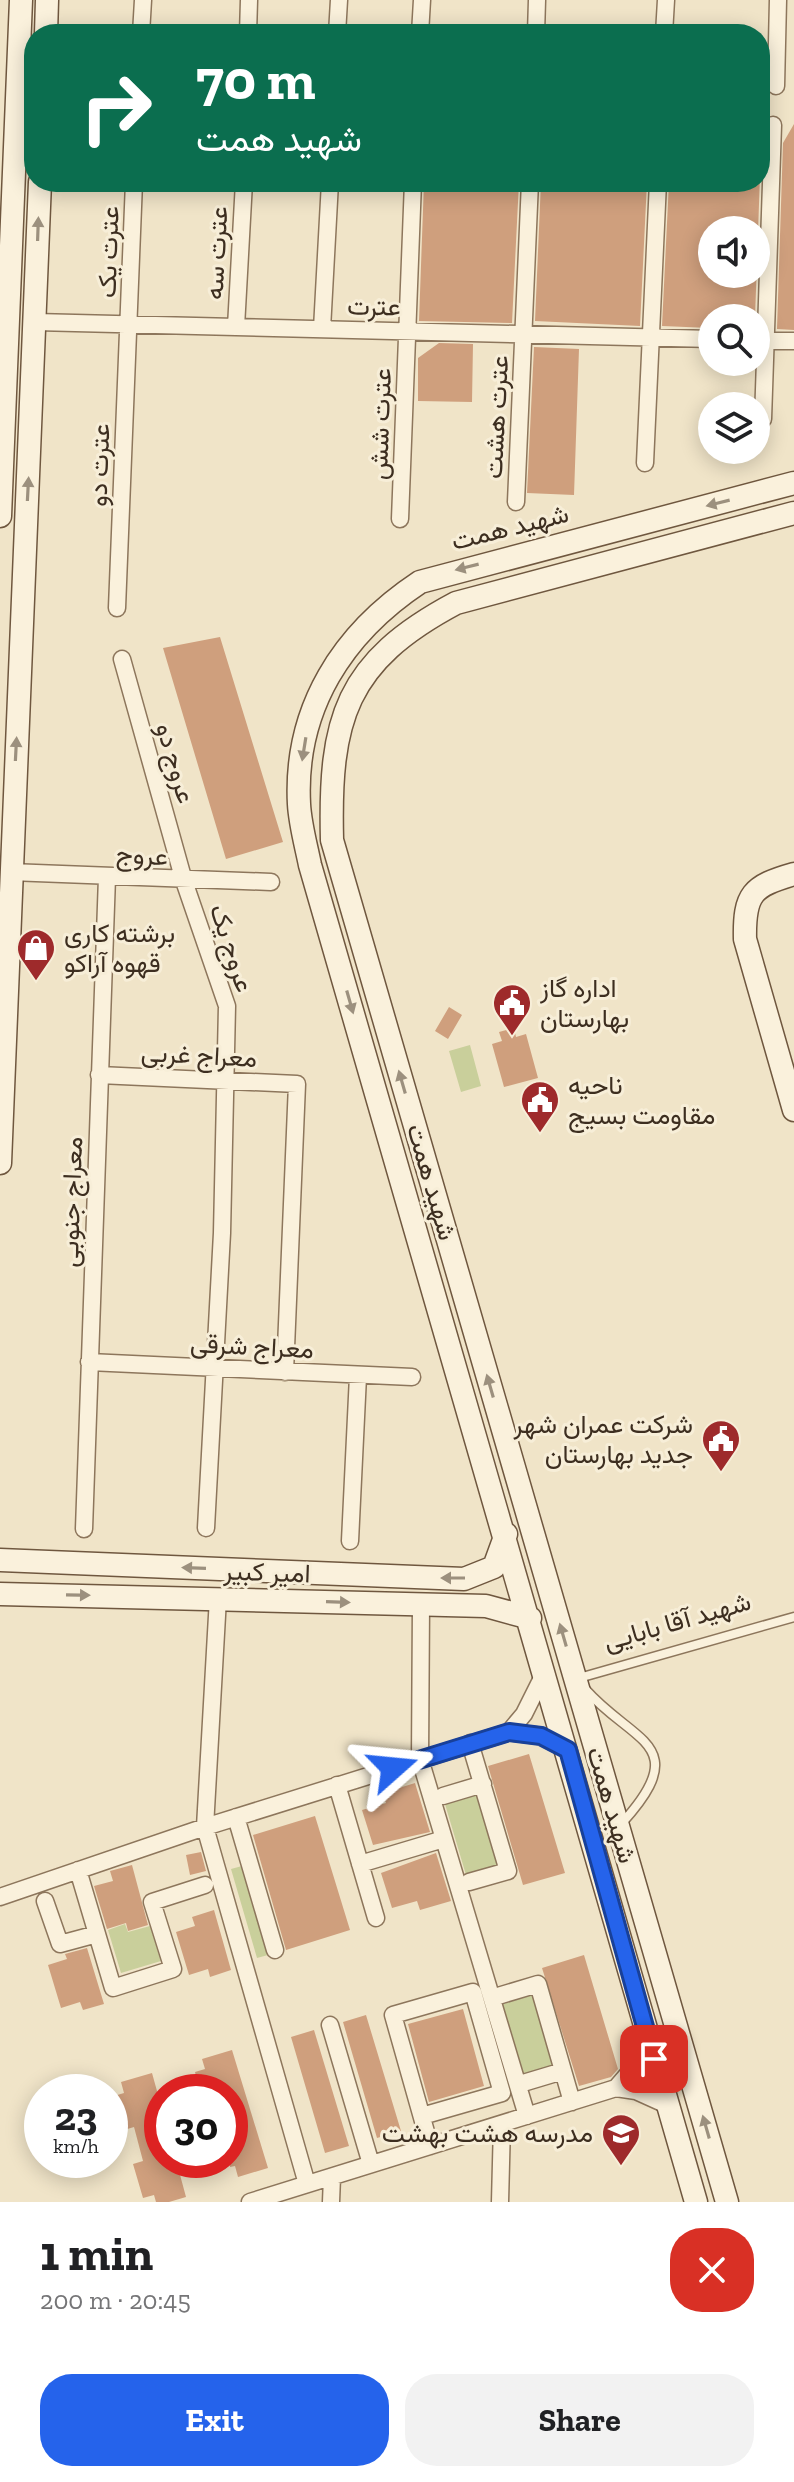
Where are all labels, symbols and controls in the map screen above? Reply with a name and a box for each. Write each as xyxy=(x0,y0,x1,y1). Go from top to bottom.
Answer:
text: 70 m xyxy=(196,46,316,113)
icon: right xyxy=(64,56,168,160)
text: شهید همت xyxy=(196,117,362,160)
street label: عترت یک xyxy=(90,205,126,299)
street label: عترت سه xyxy=(198,205,234,301)
one-way arrow xyxy=(32,216,45,241)
map controls xyxy=(698,216,770,464)
button: sound xyxy=(698,216,770,288)
street label: عترت xyxy=(347,290,401,322)
button: search xyxy=(698,304,770,376)
street label: عترت هشت xyxy=(477,354,515,480)
street label: عترت شش xyxy=(362,367,398,481)
button: layers xyxy=(698,392,770,464)
street label: عترت دو xyxy=(82,423,116,507)
one-way arrow xyxy=(21,476,34,501)
street label: شهید همت xyxy=(448,497,572,557)
one-way arrow xyxy=(706,497,731,509)
one-way arrow xyxy=(454,561,479,573)
street label: عروج دو xyxy=(147,719,203,807)
one-way arrow xyxy=(9,736,22,761)
one-way arrow xyxy=(297,737,310,762)
street label: عروج xyxy=(115,838,169,874)
street label: عروج یک xyxy=(201,900,261,997)
place label: برشته کاری قهوه آراکو xyxy=(64,917,175,979)
shop icon: برشته کاری قهوه آراکو xyxy=(15,927,57,982)
place label: اداره گاز بهارستان xyxy=(539,972,629,1034)
public building icon: اداره گاز بهارستان xyxy=(491,982,533,1037)
one-way arrow xyxy=(344,990,357,1014)
street label: معراج غربی xyxy=(140,1036,258,1076)
place label: ناحیه مقاومت بسیج xyxy=(568,1069,715,1133)
one-way arrow xyxy=(395,1070,408,1094)
public building icon: ناحیه مقاومت بسیج xyxy=(519,1079,561,1134)
street label: شهید همت xyxy=(400,1120,464,1244)
street label: معراج جنوبی xyxy=(53,1136,91,1268)
street label: معراج شرقی xyxy=(189,1327,315,1367)
one-way arrow xyxy=(483,1373,496,1397)
place label: شرکت عمران شهر جدید بهارستان xyxy=(513,1408,693,1470)
public building icon: شرکت عمران شهر جدید بهارستان xyxy=(700,1418,742,1473)
street label: امیر کبیر xyxy=(222,1554,311,1590)
one-way arrow xyxy=(181,1562,206,1575)
one-way arrow xyxy=(440,1572,466,1584)
street label: شهید آقا بابایی xyxy=(600,1585,754,1657)
one-way arrow xyxy=(66,1589,91,1602)
one-way arrow xyxy=(326,1595,351,1608)
one-way arrow xyxy=(556,1623,569,1647)
position arrow xyxy=(351,1726,435,1810)
street label: شهید همت xyxy=(580,1743,644,1867)
pin xyxy=(620,2025,688,2093)
icon: arrive xyxy=(632,2037,676,2081)
speed limit sign: 30 xyxy=(144,2074,248,2178)
text: 23 xyxy=(55,2092,97,2140)
school or university icon: مدرسه هشت بهشت xyxy=(600,2112,642,2167)
one-way arrow xyxy=(699,2115,712,2139)
place label: مدرسه هشت بهشت xyxy=(382,2117,593,2149)
text: km/h xyxy=(53,2134,99,2158)
text: 1 min xyxy=(40,2225,153,2282)
button: close xyxy=(670,2228,754,2312)
text: 200 m · 20:45 xyxy=(40,2284,191,2316)
button: Exit xyxy=(40,2374,389,2466)
button: Share xyxy=(405,2374,754,2466)

